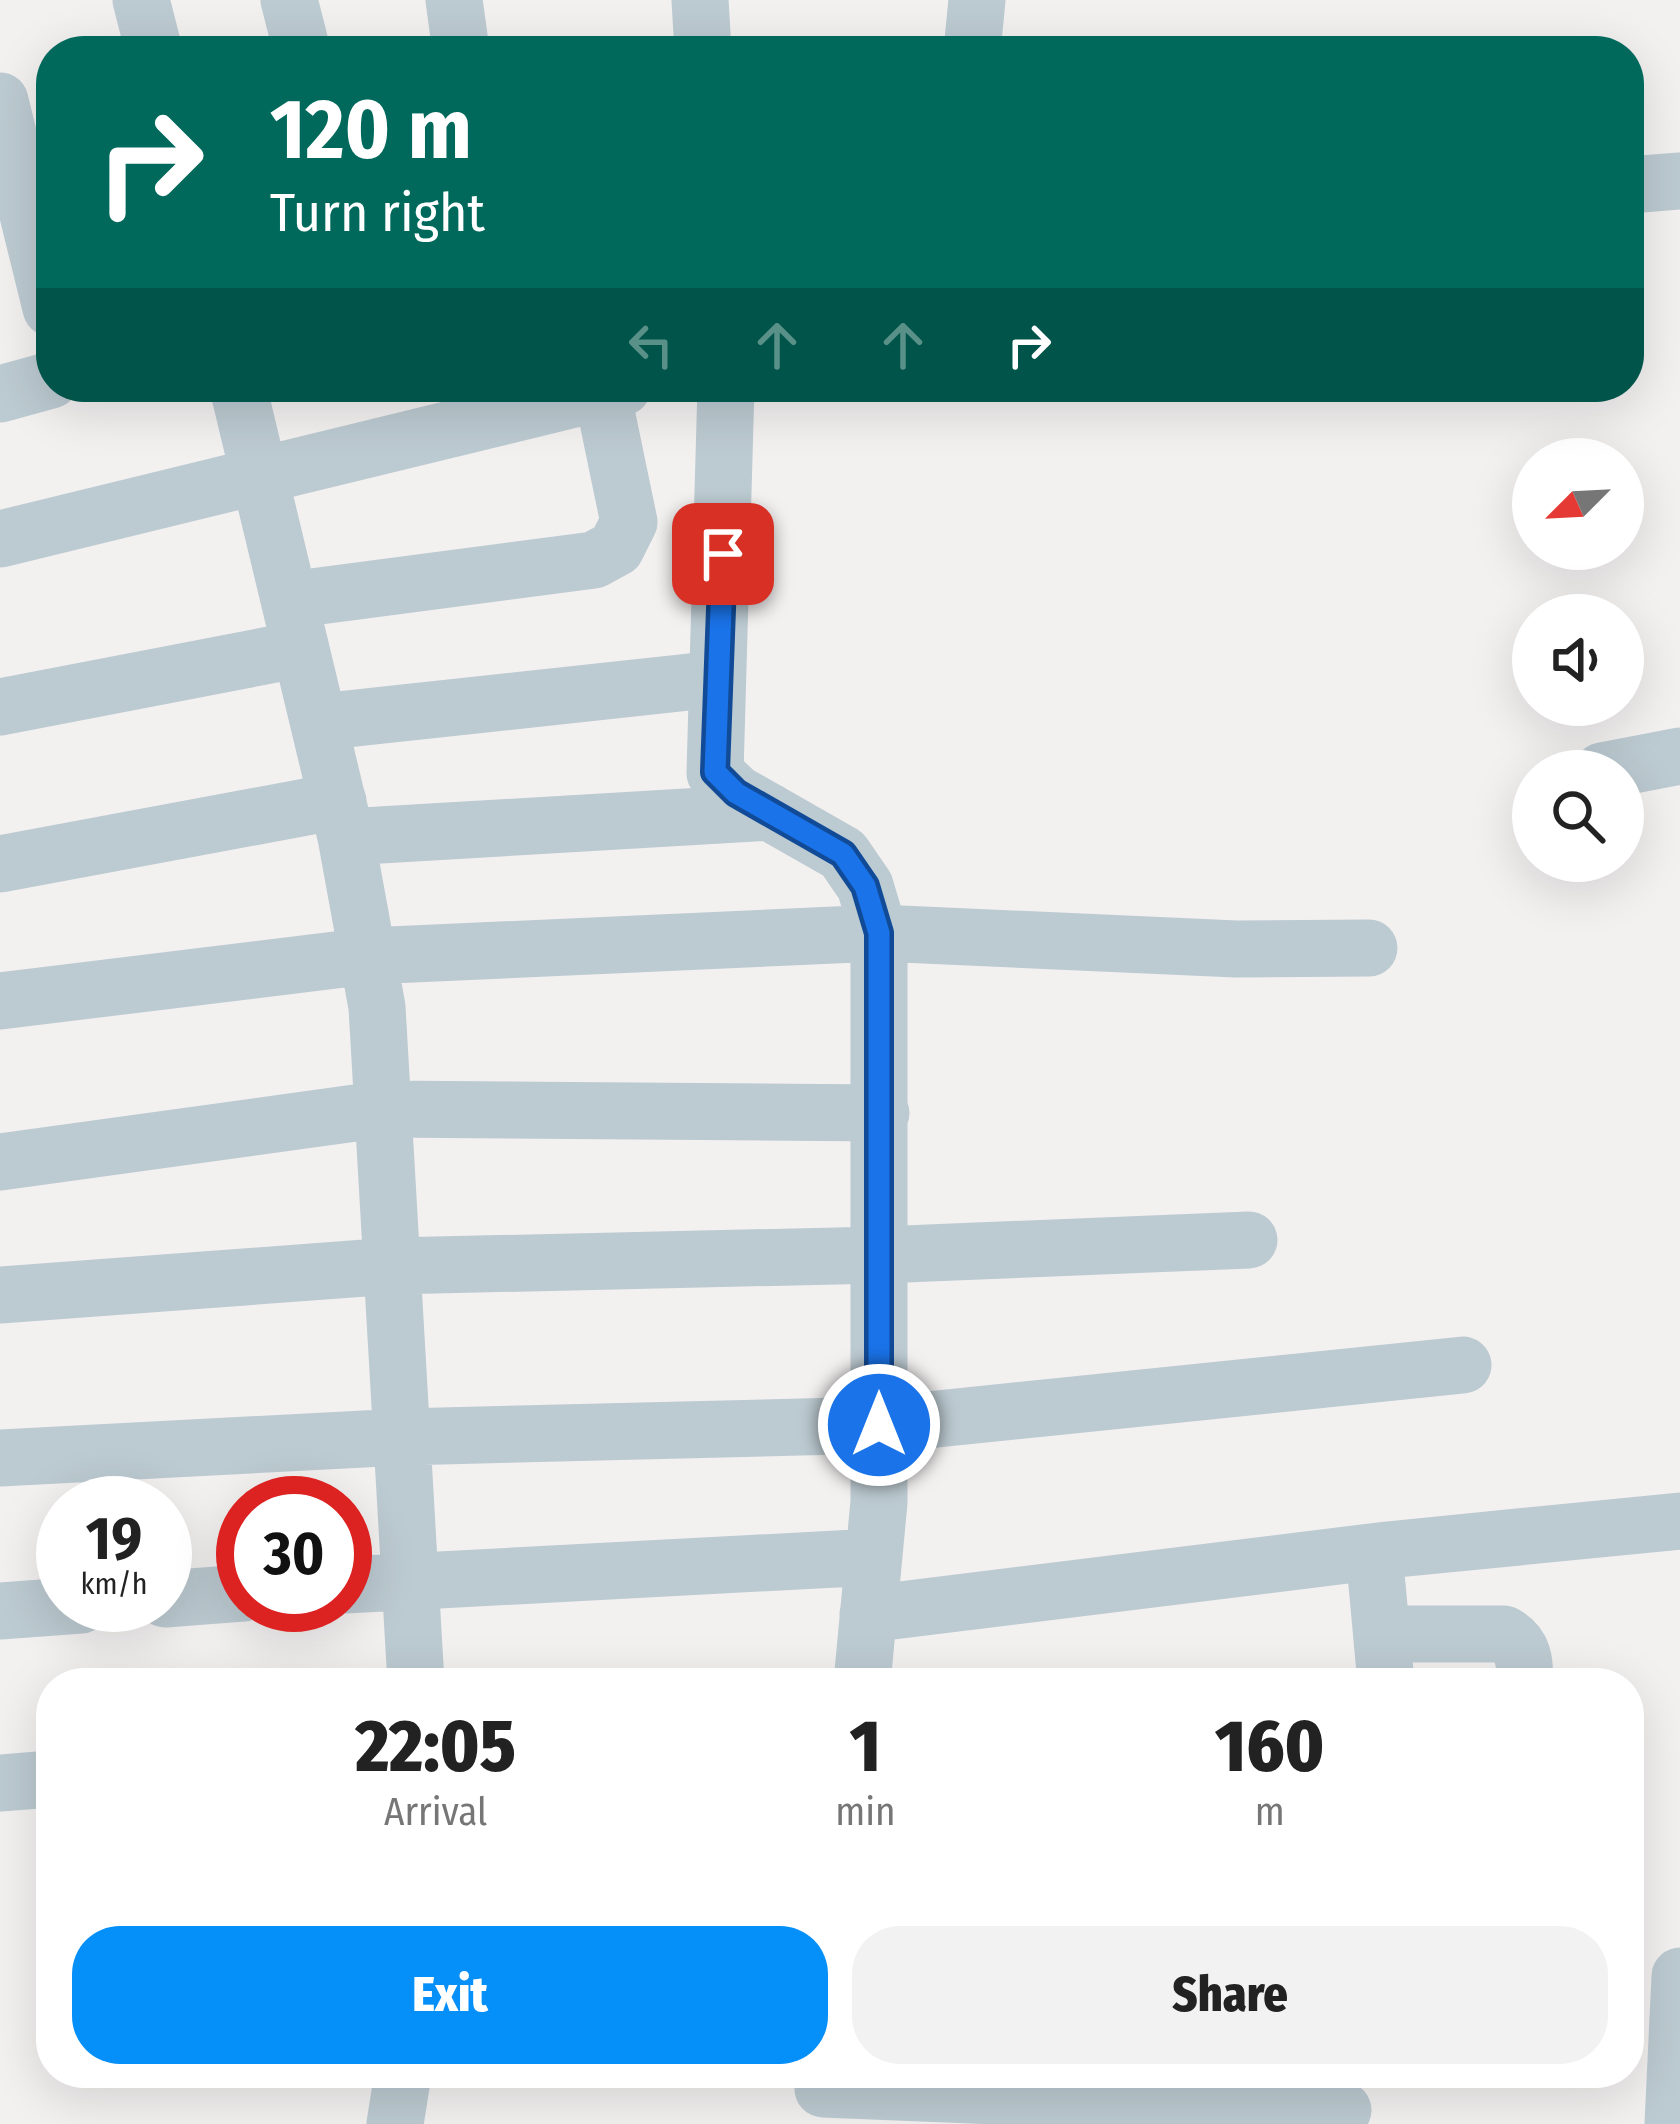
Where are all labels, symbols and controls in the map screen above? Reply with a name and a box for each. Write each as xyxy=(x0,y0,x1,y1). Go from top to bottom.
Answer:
text: 120 m xyxy=(270,79,472,180)
icon: right xyxy=(72,84,228,240)
text: Turn right xyxy=(270,181,485,245)
icon: left xyxy=(618,312,684,378)
icon: ahead xyxy=(744,312,810,378)
icon: ahead xyxy=(870,312,936,378)
icon: right xyxy=(996,312,1062,378)
north arrow xyxy=(1512,438,1644,570)
map controls xyxy=(1512,438,1644,882)
pin xyxy=(672,503,774,605)
icon: arrive xyxy=(690,521,756,587)
button: sound xyxy=(1512,594,1644,726)
button: search xyxy=(1512,750,1644,882)
position arrow xyxy=(816,1362,942,1488)
speed limit sign: 30 xyxy=(216,1476,372,1632)
text: 19 xyxy=(86,1503,142,1575)
text: km/h xyxy=(81,1566,147,1602)
text: 22:05 xyxy=(355,1704,516,1790)
text: 1 xyxy=(850,1704,881,1790)
text: 160 xyxy=(1215,1704,1324,1790)
text: Arrival xyxy=(384,1789,487,1835)
text: min xyxy=(835,1789,896,1835)
text: m xyxy=(1255,1789,1285,1835)
button: Exit xyxy=(72,1926,828,2064)
button: Share xyxy=(852,1926,1608,2064)

